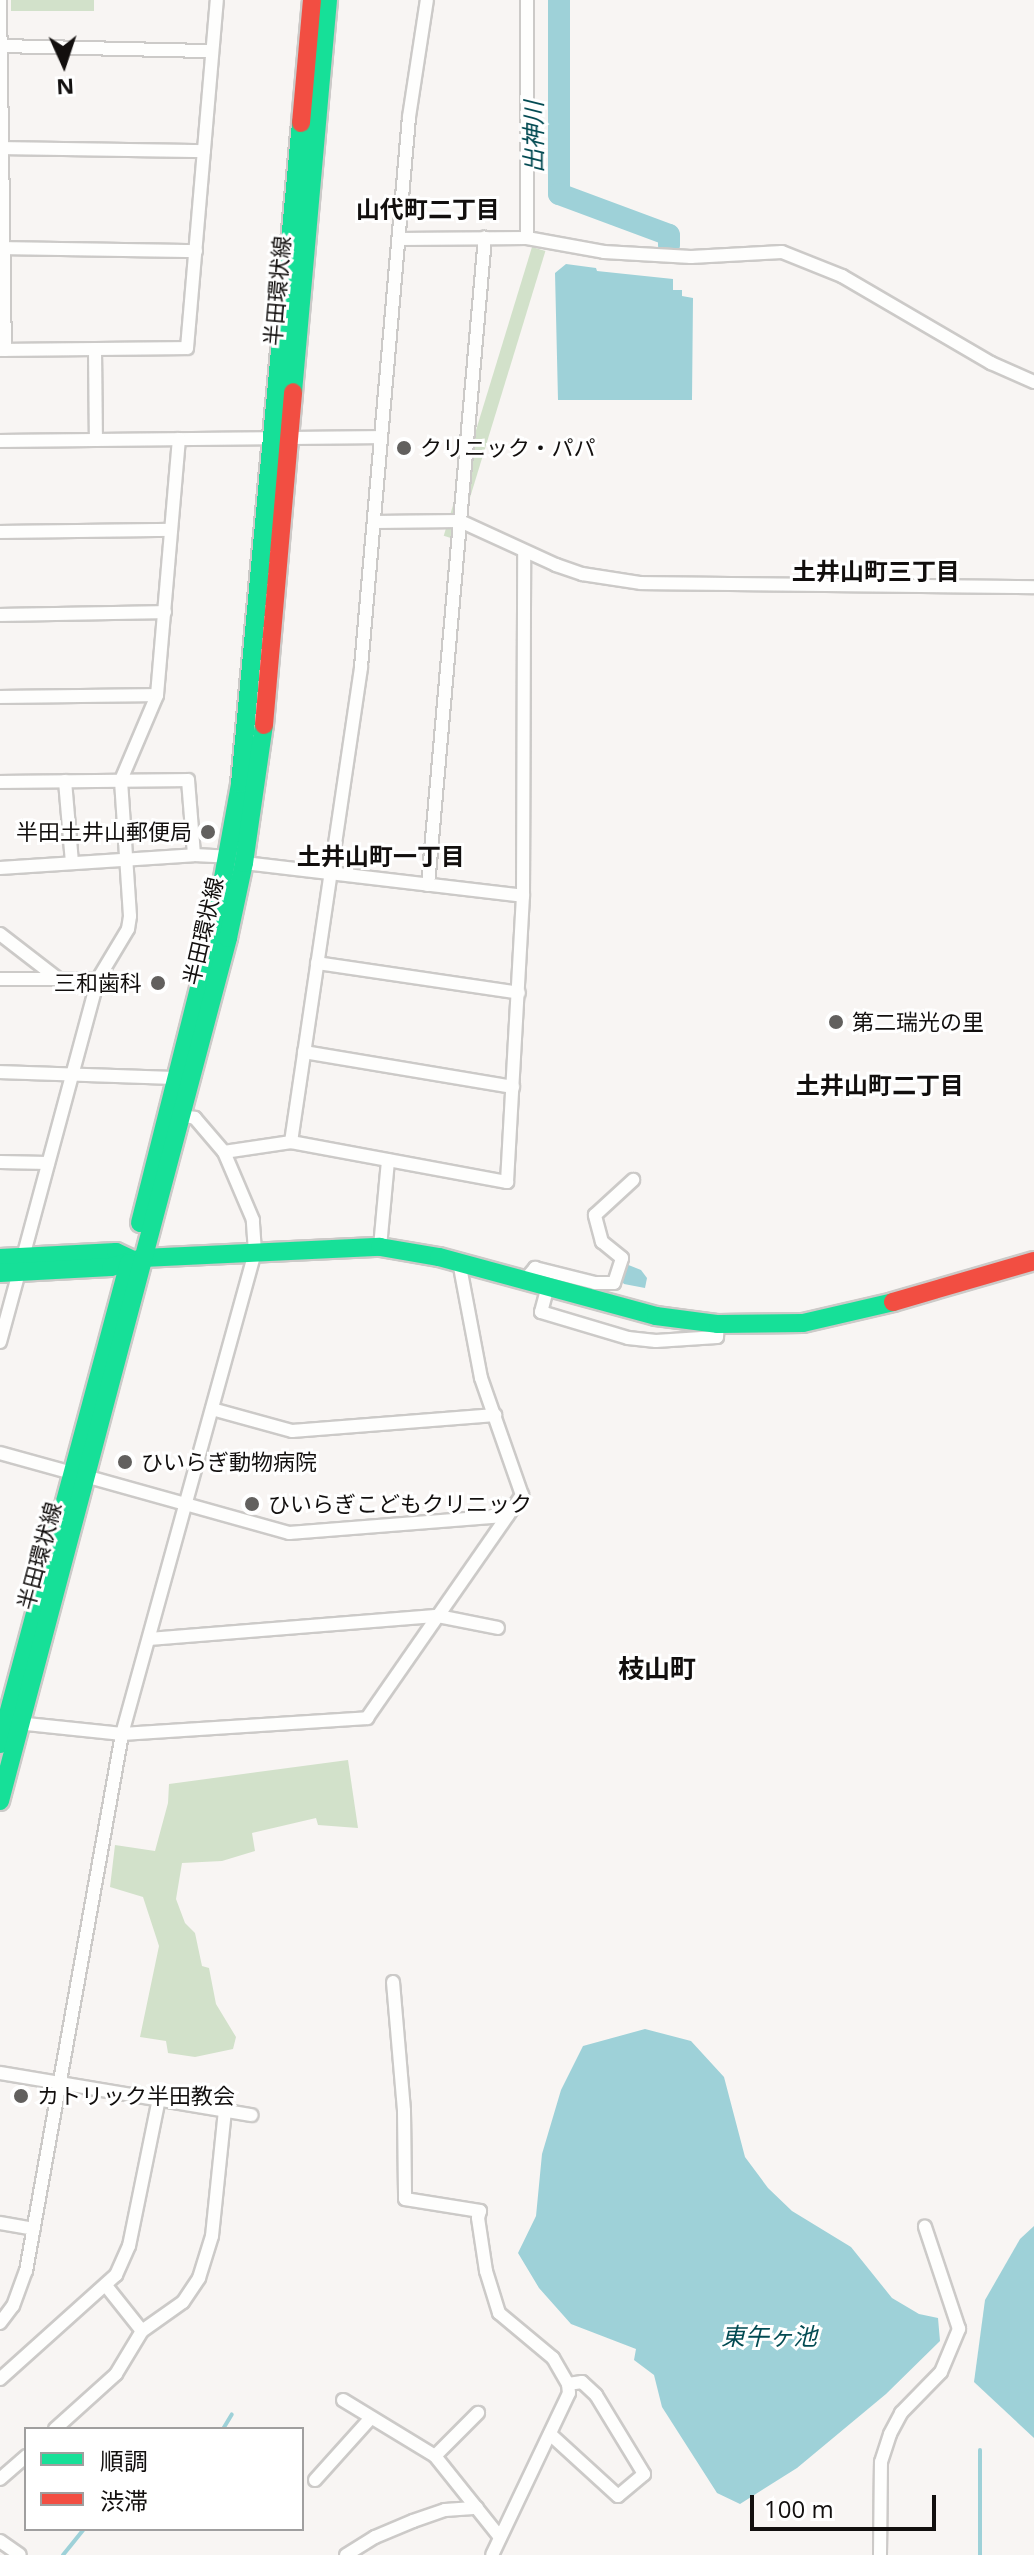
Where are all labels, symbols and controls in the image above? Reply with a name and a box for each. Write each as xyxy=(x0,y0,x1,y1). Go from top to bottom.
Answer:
north arrow xyxy=(24,24,104,104)
text: N xyxy=(56,73,75,103)
water label: 出神川 xyxy=(519,101,547,173)
district label: 山代町二丁目 xyxy=(356,195,500,223)
street label: 半田環状線 xyxy=(259,235,295,347)
place label: クリニック・パパ xyxy=(420,435,596,461)
marker: クリニック・パパ xyxy=(395,439,413,457)
district label: 土井山町三丁目 xyxy=(792,557,960,585)
place label: 半田土井山郵便局 xyxy=(16,819,192,845)
marker: 半田土井山郵便局 xyxy=(199,823,217,841)
district label: 土井山町一丁目 xyxy=(297,842,465,870)
street label: 半田環状線 xyxy=(178,874,228,988)
place label: 三和歯科 xyxy=(54,970,142,996)
marker: 三和歯科 xyxy=(149,974,167,992)
place label: 第二瑞光の里 xyxy=(852,1009,984,1035)
marker: 第二瑞光の里 xyxy=(827,1013,845,1031)
district label: 土井山町二丁目 xyxy=(796,1071,964,1099)
place label: ひいらぎ動物病院 xyxy=(141,1449,317,1475)
marker: ひいらぎ動物病院 xyxy=(116,1453,134,1471)
place label: ひいらぎこどもクリニック xyxy=(268,1491,532,1517)
marker: ひいらぎこどもクリニック xyxy=(243,1495,261,1513)
street label: 半田環状線 xyxy=(12,1499,66,1613)
district label: 枝山町 xyxy=(618,1653,696,1685)
place label: カトリック半田教会 xyxy=(37,2083,235,2109)
marker: カトリック半田教会 xyxy=(12,2087,30,2105)
water label: 東午ヶ池 xyxy=(721,2322,817,2350)
legend xyxy=(24,2427,304,2531)
text: 順調 xyxy=(100,2444,148,2477)
scale bar xyxy=(754,2479,940,2529)
text: 渋滞 xyxy=(100,2484,148,2517)
text: 100 m xyxy=(764,2492,834,2525)

